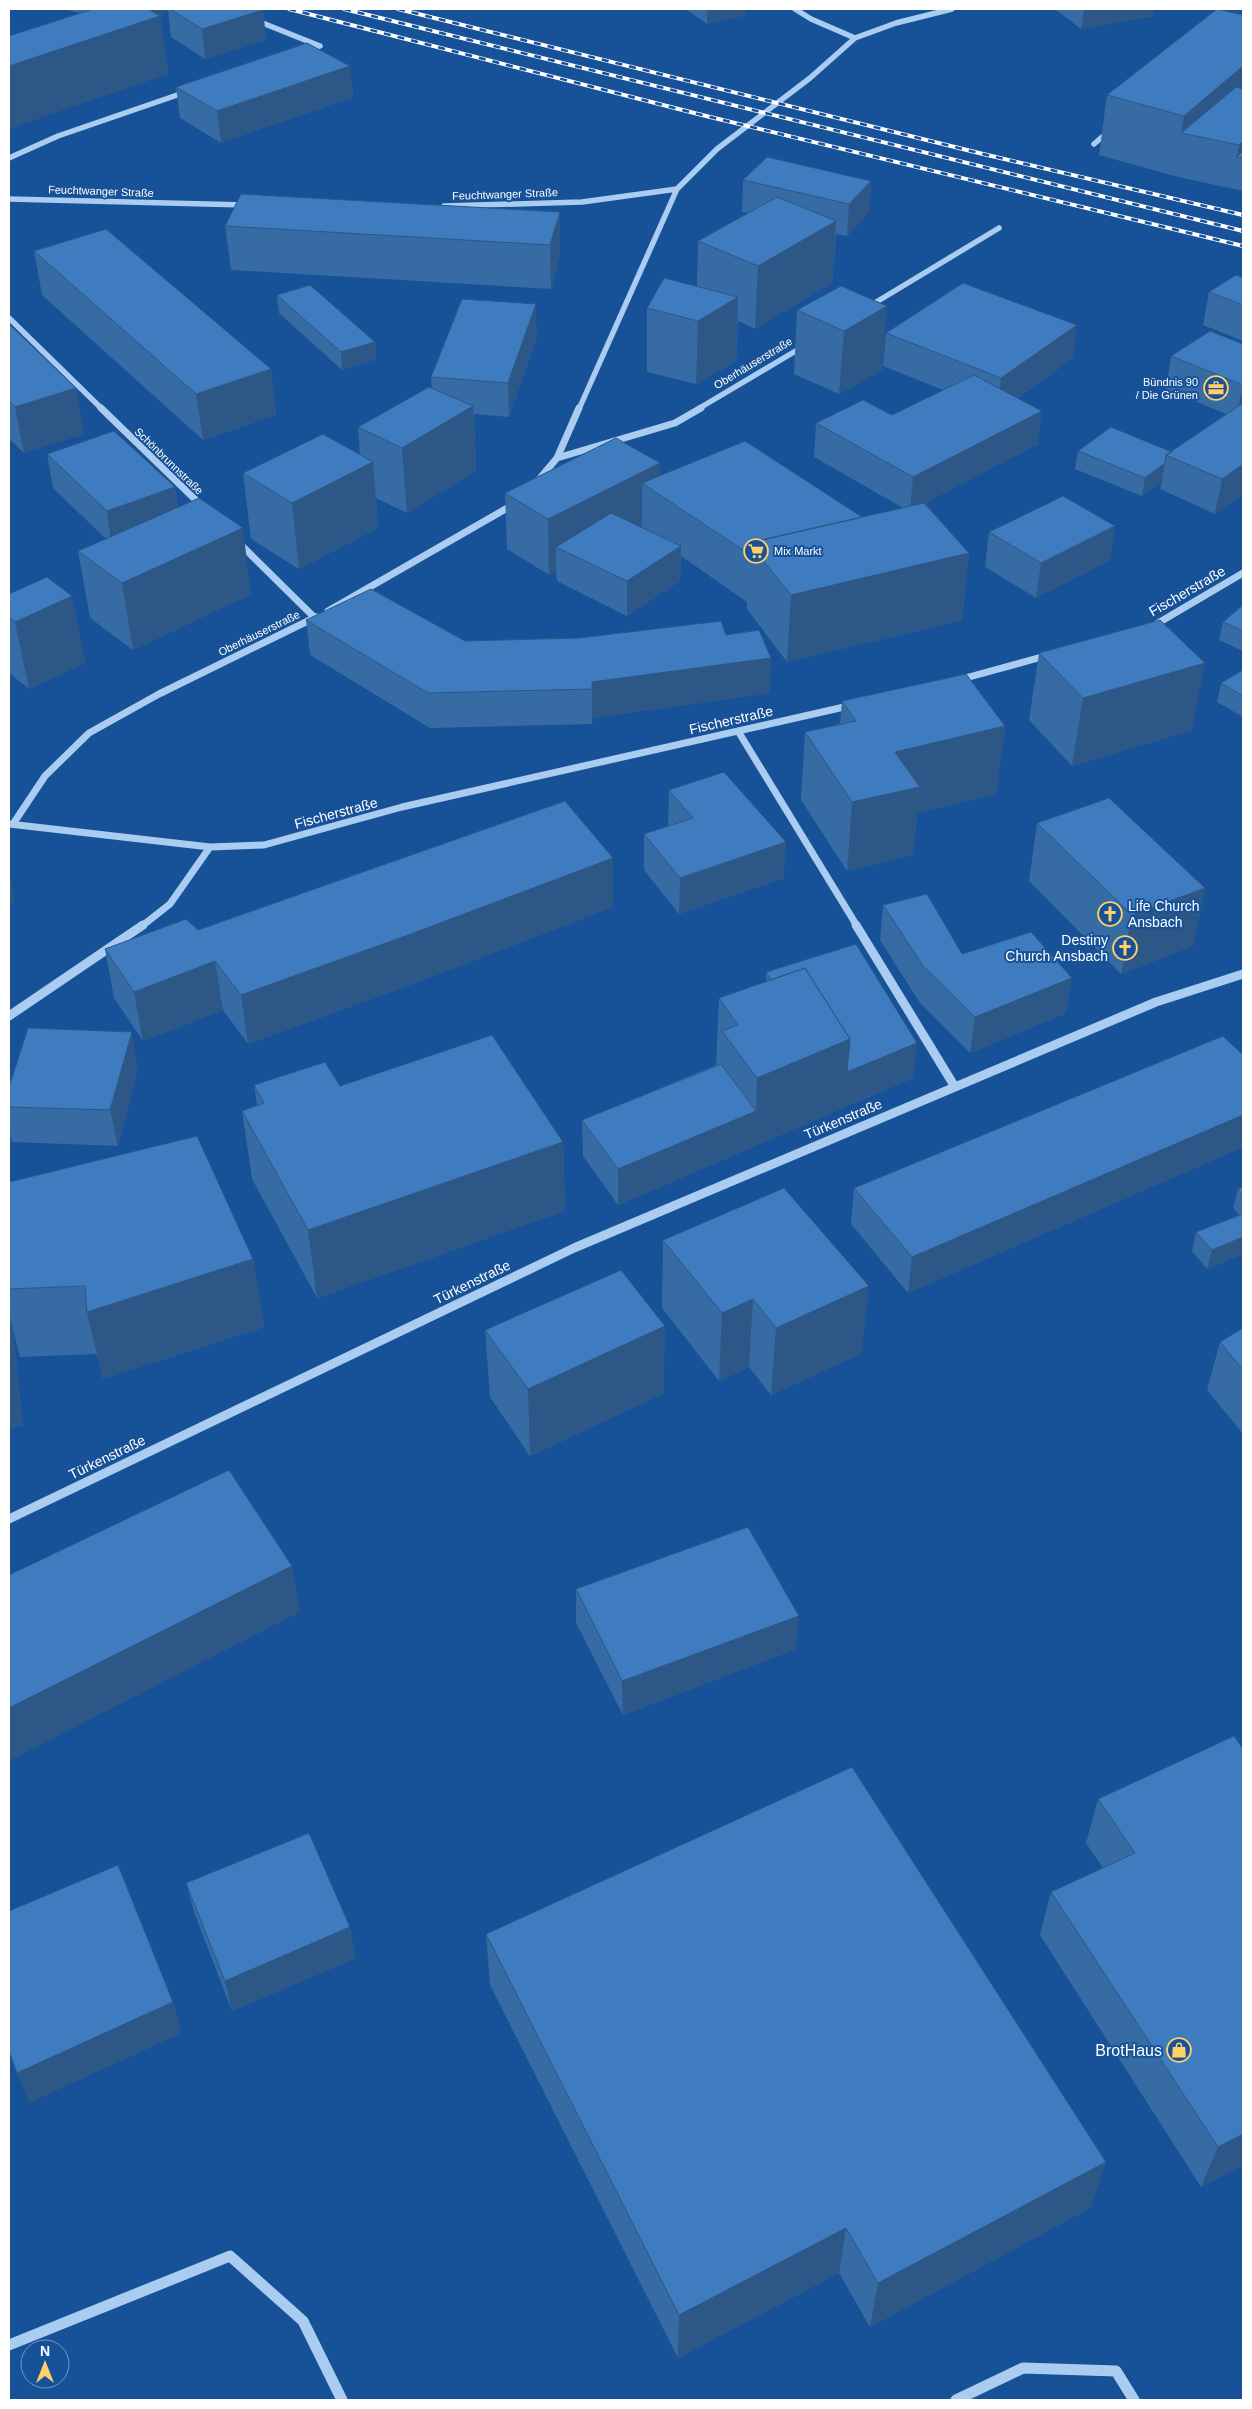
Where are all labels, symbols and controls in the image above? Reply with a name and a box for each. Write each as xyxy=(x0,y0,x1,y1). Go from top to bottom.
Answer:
street label: Feuchtwanger Straße xyxy=(48,183,154,199)
street label: Feuchtwanger Straße xyxy=(452,186,558,202)
street label: Oberhäuserstraße xyxy=(712,335,794,391)
office icon: Bündnis 90 / Die Grünen xyxy=(1203,375,1229,401)
place label: Bündnis 90 / Die Grünen xyxy=(1136,376,1198,401)
street label: Schönbrunnstraße xyxy=(132,425,206,497)
supermarket icon: Mix Markt xyxy=(743,538,769,564)
place label: Mix Markt xyxy=(774,545,822,557)
street label: Fischerstraße xyxy=(1146,563,1228,619)
street label: Oberhäuserstraße xyxy=(216,608,302,658)
street label: Fischerstraße xyxy=(688,703,775,737)
street label: Fischerstraße xyxy=(293,794,380,832)
place label: Life Church Ansbach xyxy=(1128,898,1200,930)
church icon: Life Church Ansbach xyxy=(1097,901,1123,927)
place label: Destiny Church Ansbach xyxy=(1005,932,1108,964)
church icon: Destiny Church Ansbach xyxy=(1112,935,1138,961)
street label: Türkenstraße xyxy=(802,1095,885,1143)
street label: Türkenstraße xyxy=(431,1256,513,1307)
street label: Türkenstraße xyxy=(66,1431,148,1482)
shop icon: BrotHaus xyxy=(1166,2037,1192,2063)
place label: BrotHaus xyxy=(1095,2042,1162,2059)
north arrow xyxy=(20,2339,70,2389)
text: N xyxy=(40,2343,50,2359)

